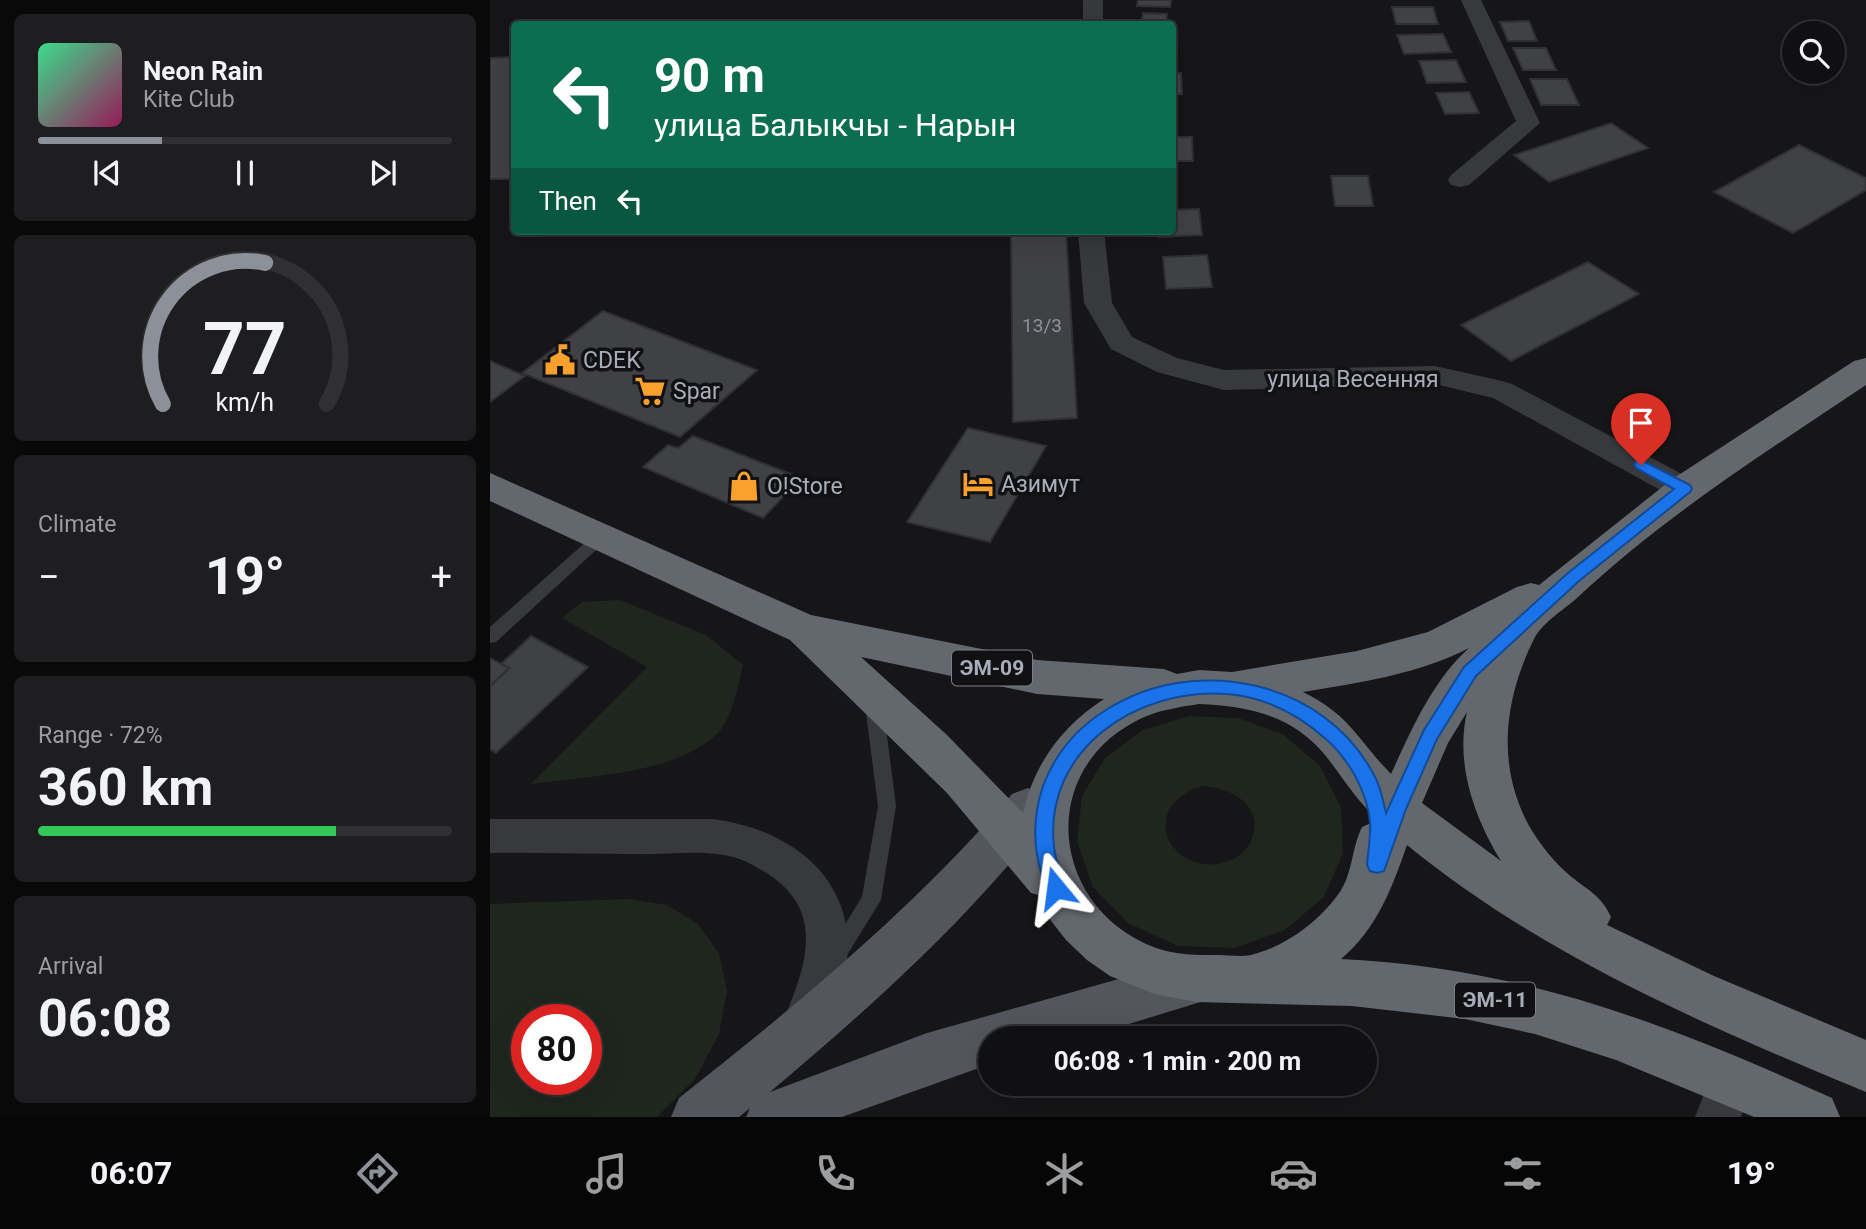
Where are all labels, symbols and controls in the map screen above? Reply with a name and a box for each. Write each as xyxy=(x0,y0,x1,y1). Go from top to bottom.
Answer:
map controls xyxy=(1782,21,1845,84)
button: search xyxy=(1782,21,1845,84)
text: 90 m xyxy=(654,47,765,104)
icon: left xyxy=(539,49,630,140)
text: Neon Rain xyxy=(143,56,263,86)
text: Kite Club xyxy=(143,86,235,113)
text: улица Балыкчы - Нарын xyxy=(654,106,1016,144)
icon: previous xyxy=(88,154,126,192)
icon: pause xyxy=(226,154,264,192)
icon: next xyxy=(364,154,402,192)
icon: left xyxy=(611,182,649,220)
text: Then xyxy=(539,186,597,216)
text: 77 xyxy=(203,306,287,392)
house number: 13/3 xyxy=(1022,314,1062,337)
public building icon: CDEK xyxy=(543,343,577,377)
place label: CDEK xyxy=(583,347,641,374)
street label: улица Весенняя xyxy=(1267,366,1439,393)
supermarket icon: Spar xyxy=(633,374,667,408)
place label: Spar xyxy=(673,378,720,405)
text: km/h xyxy=(216,388,274,417)
pin xyxy=(1611,393,1671,465)
icon: arrive xyxy=(1622,404,1660,442)
hotel icon: Азимут xyxy=(961,467,995,501)
shop icon: O!Store xyxy=(727,469,761,503)
place label: Азимут xyxy=(1001,471,1080,498)
place label: O!Store xyxy=(767,473,843,500)
text: Climate xyxy=(38,511,117,538)
text: 19° xyxy=(205,546,285,607)
text: − xyxy=(38,555,60,599)
text: + xyxy=(430,555,452,599)
road number: ЭМ-09 xyxy=(952,650,1032,686)
text: Range · 72% xyxy=(38,722,163,749)
text: 360 km xyxy=(38,757,213,818)
position arrow xyxy=(1019,851,1093,925)
text: Arrival xyxy=(38,953,103,980)
road number: ЭМ-11 xyxy=(1455,982,1535,1018)
text: 06:08 xyxy=(38,988,172,1049)
speed limit sign: 80 xyxy=(511,1004,602,1095)
text: 06:08 · 1 min · 200 m xyxy=(1054,1046,1301,1076)
icon: directions xyxy=(353,1149,402,1198)
icon: music xyxy=(582,1149,631,1198)
icon: phone xyxy=(811,1149,860,1198)
icon: climate xyxy=(1040,1149,1089,1198)
icon: car xyxy=(1269,1149,1318,1198)
icon: filters xyxy=(1498,1149,1547,1198)
text: 06:07 xyxy=(90,1154,172,1192)
text: 19° xyxy=(1727,1154,1776,1192)

